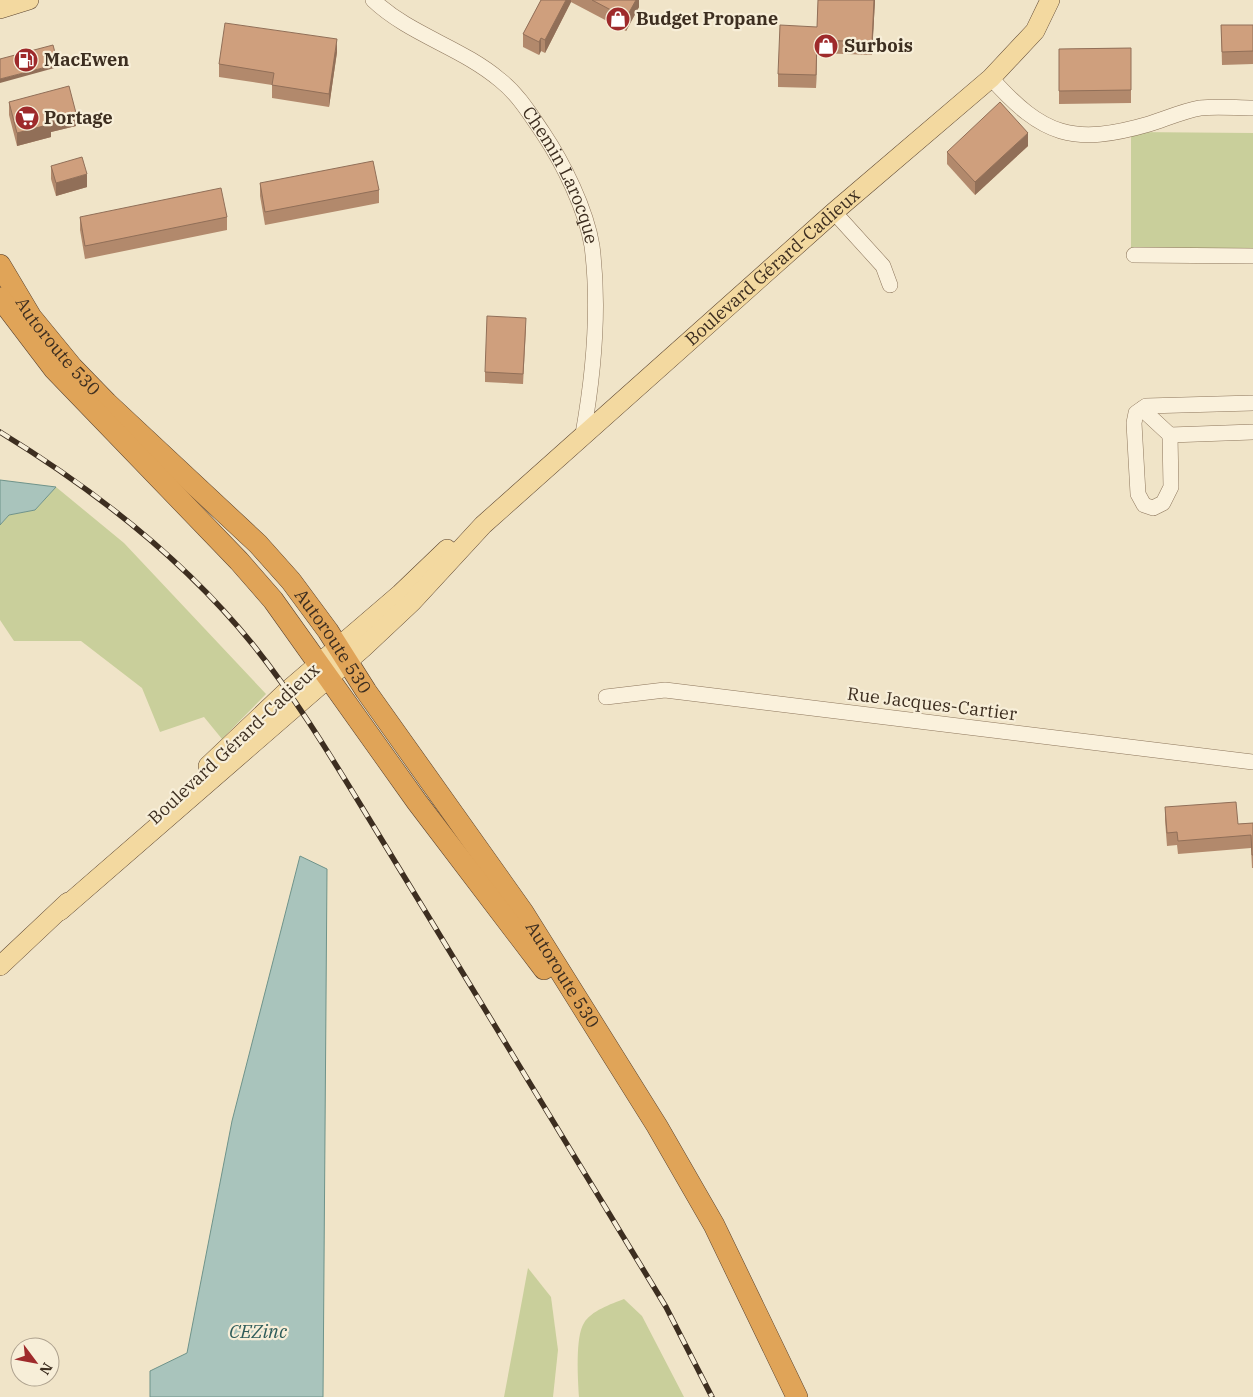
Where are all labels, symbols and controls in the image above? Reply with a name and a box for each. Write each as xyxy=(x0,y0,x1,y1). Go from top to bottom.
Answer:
shop icon: Budget Propane xyxy=(605,6,631,32)
place label: Budget Propane xyxy=(636,7,778,30)
shop icon: Surbois xyxy=(813,33,839,59)
place label: Surbois xyxy=(844,34,913,57)
fuel station icon: MacEwen xyxy=(13,47,39,73)
place label: MacEwen xyxy=(44,48,129,71)
street label: Chemin Larocque xyxy=(517,102,603,246)
supermarket icon: Portage xyxy=(14,105,40,131)
place label: Portage xyxy=(44,106,113,129)
street label: Boulevard Gérard-Cadieux xyxy=(680,183,865,350)
street label: Autoroute 530 xyxy=(11,293,105,400)
street label: Autoroute 530 xyxy=(290,584,377,698)
street label: Boulevard Gérard-Cadieux xyxy=(143,658,324,829)
street label: Rue Jacques-Cartier xyxy=(846,682,1018,725)
street label: Autoroute 530 xyxy=(521,917,605,1032)
water label: CEZinc xyxy=(229,1319,287,1343)
north arrow xyxy=(10,1337,60,1387)
text: N xyxy=(35,1359,57,1378)

